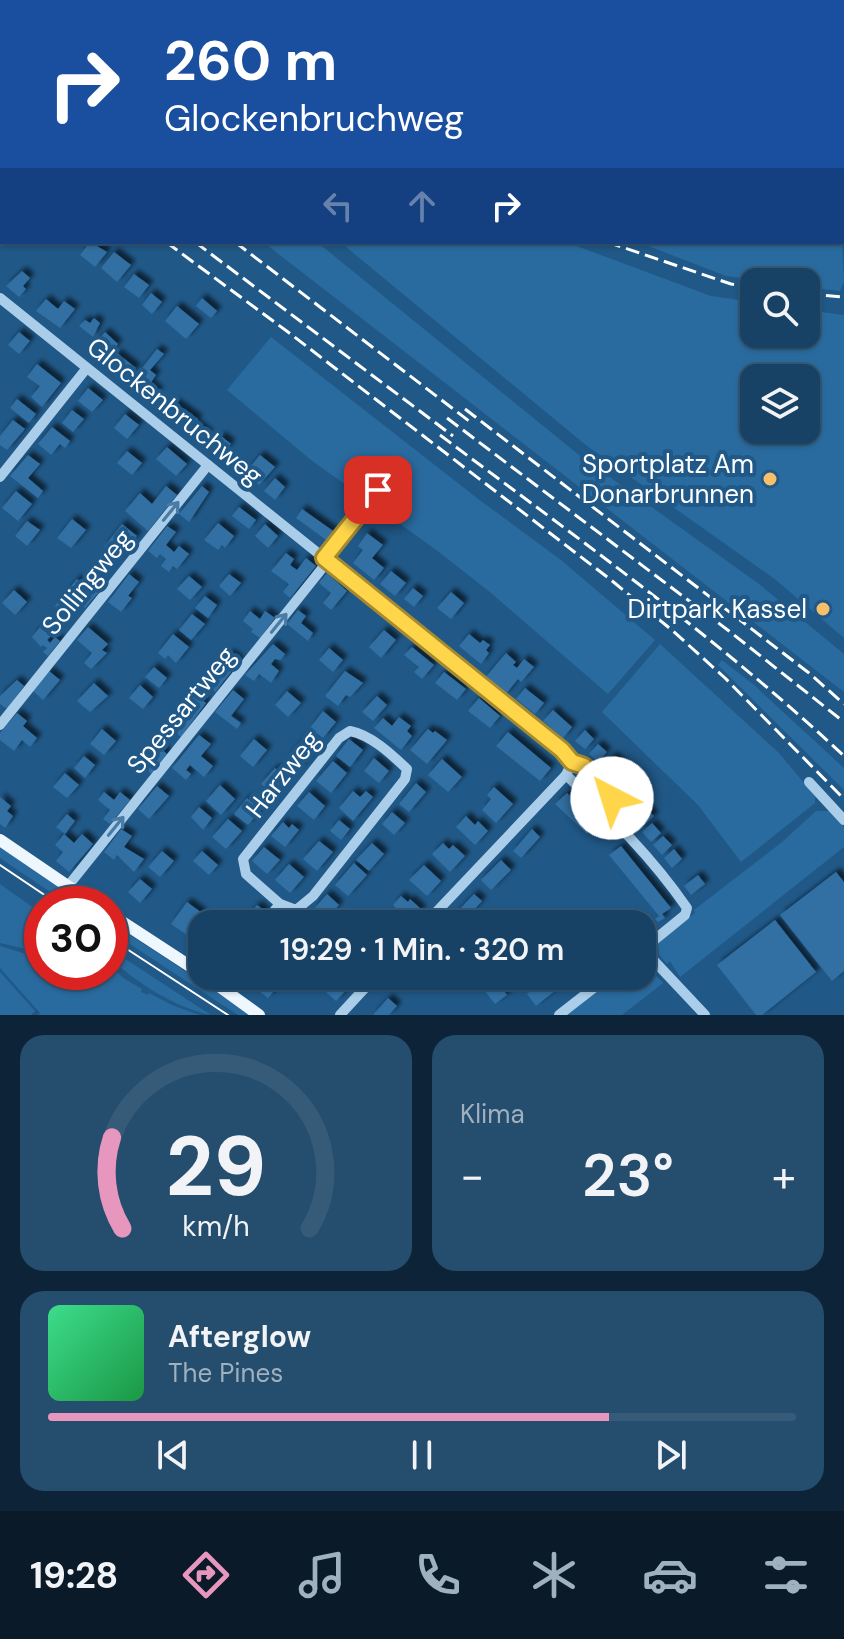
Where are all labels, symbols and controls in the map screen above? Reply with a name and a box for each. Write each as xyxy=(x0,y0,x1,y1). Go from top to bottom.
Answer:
text: 260 m xyxy=(164,24,337,97)
icon: right xyxy=(32,32,136,136)
text: Glockenbruchweg xyxy=(164,95,464,142)
icon: left xyxy=(316,184,360,228)
icon: ahead xyxy=(400,184,444,228)
icon: right xyxy=(484,184,528,228)
map controls xyxy=(740,268,820,444)
button: search xyxy=(740,268,820,348)
street label: Glockenbruchweg xyxy=(80,330,270,492)
button: layers xyxy=(740,364,820,444)
place label: Sportplatz Am Donarbrunnen xyxy=(582,447,754,511)
pin xyxy=(344,456,412,524)
icon: arrive xyxy=(356,468,400,512)
marker: Sportplatz Am Donarbrunnen xyxy=(761,470,779,488)
one-way arrow xyxy=(162,501,180,522)
street label: Sollingweg xyxy=(34,522,140,642)
place label: Dirtpark Kassel xyxy=(628,592,807,626)
marker: Dirtpark Kassel xyxy=(814,600,832,618)
one-way arrow xyxy=(270,613,288,634)
street label: Spessartweg xyxy=(119,639,243,781)
street label: Harzweg xyxy=(238,723,328,825)
position arrow xyxy=(570,756,654,840)
one-way arrow xyxy=(107,815,125,836)
speed limit sign: 30 xyxy=(24,886,128,990)
text: 19:29 · 1 Min. · 320 m xyxy=(280,930,564,969)
text: Klima xyxy=(460,1097,525,1131)
text: 29 xyxy=(166,1112,266,1221)
text: 23° xyxy=(582,1136,674,1215)
text: − xyxy=(460,1147,484,1205)
text: + xyxy=(772,1147,796,1205)
text: km/h xyxy=(182,1208,250,1245)
text: Afterglow xyxy=(168,1317,311,1356)
text: The Pines xyxy=(168,1356,283,1390)
icon: previous xyxy=(151,1433,195,1477)
icon: pause xyxy=(400,1433,444,1477)
icon: next xyxy=(649,1433,693,1477)
icon: directions xyxy=(178,1547,234,1603)
icon: music xyxy=(294,1547,350,1603)
icon: phone xyxy=(410,1547,466,1603)
icon: climate xyxy=(526,1547,582,1603)
icon: car xyxy=(642,1547,698,1603)
icon: filters xyxy=(758,1547,814,1603)
text: 19:28 xyxy=(30,1552,118,1599)

